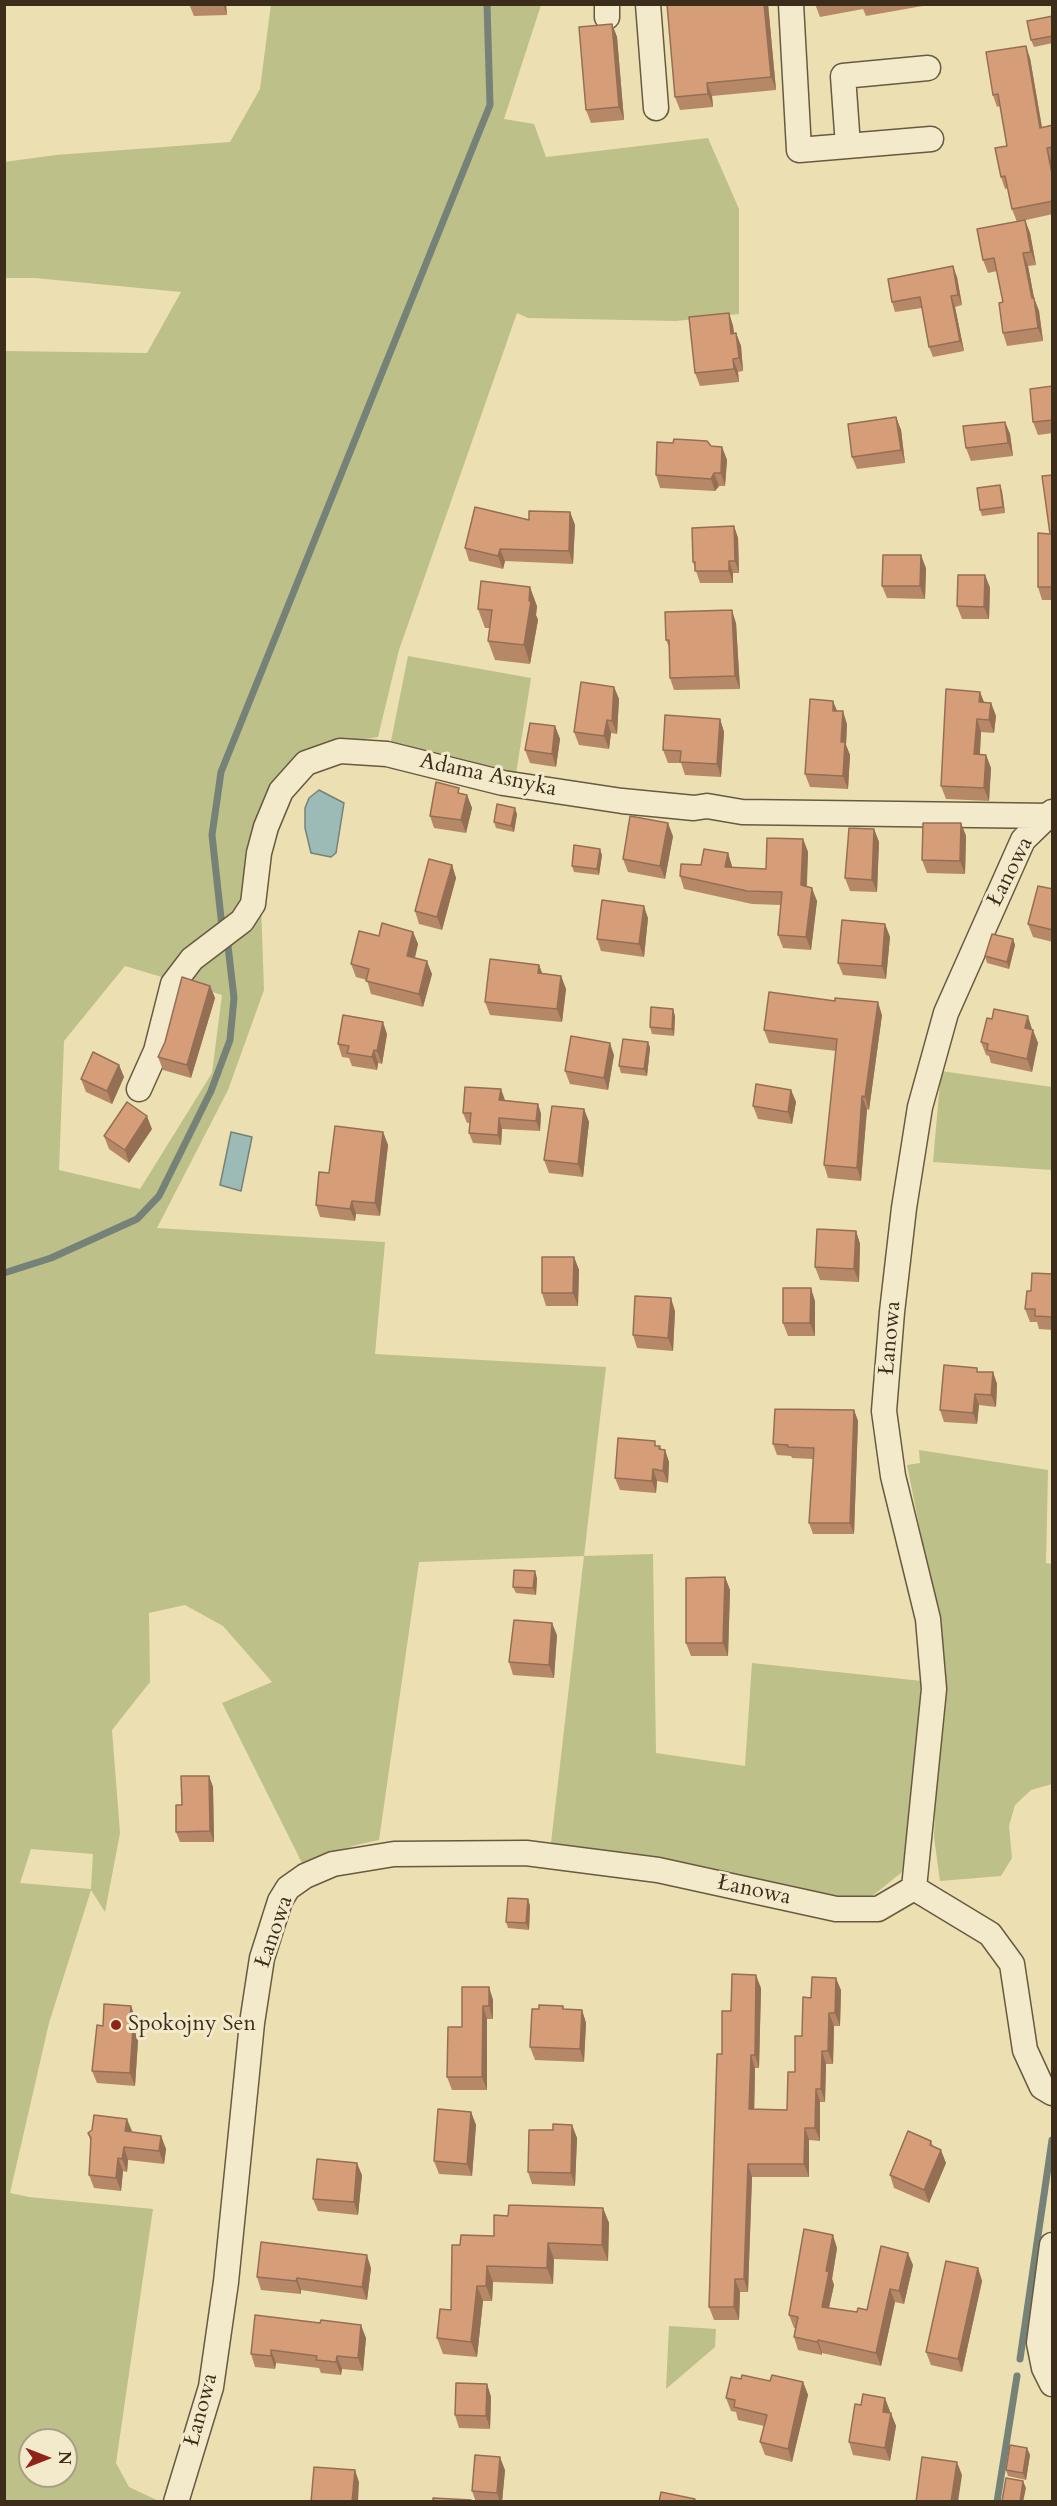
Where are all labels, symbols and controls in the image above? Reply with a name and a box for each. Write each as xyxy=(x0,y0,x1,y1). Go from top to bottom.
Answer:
street label: Adama Asnyka xyxy=(417,749,559,803)
street label: Łanowa xyxy=(982,833,1040,911)
street label: Łanowa xyxy=(875,1300,907,1376)
street label: Łanowa xyxy=(715,1870,793,1912)
street label: Łanowa xyxy=(250,1893,300,1971)
place label: Spokojny Sen xyxy=(128,2012,256,2038)
marker: Spokojny Sen xyxy=(109,2018,123,2032)
street label: Łanowa xyxy=(180,2371,224,2449)
north arrow xyxy=(18,2428,78,2488)
text: N xyxy=(53,2451,75,2465)

